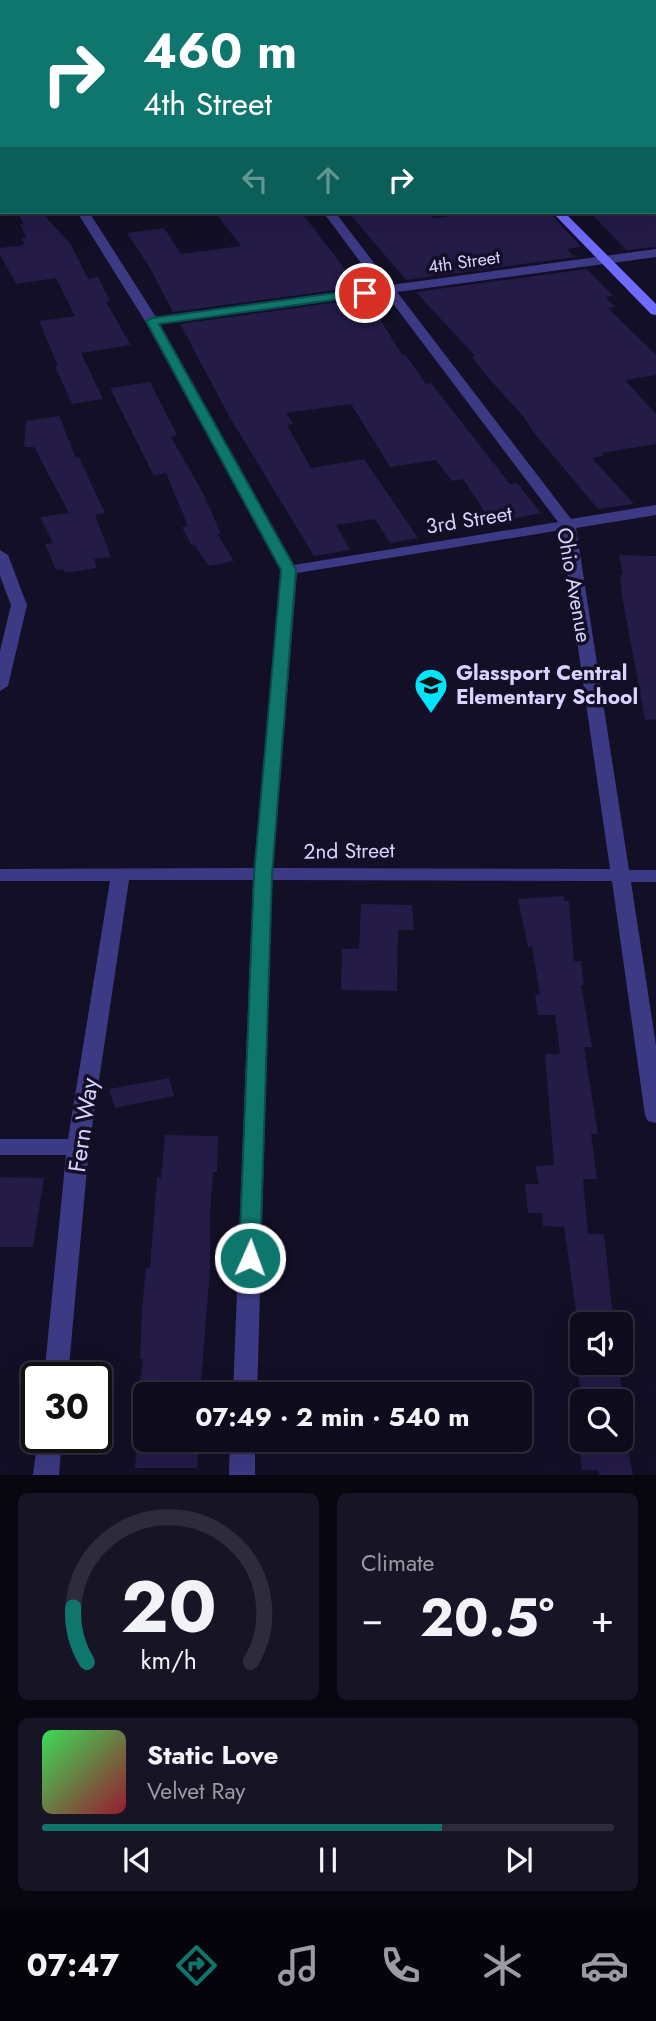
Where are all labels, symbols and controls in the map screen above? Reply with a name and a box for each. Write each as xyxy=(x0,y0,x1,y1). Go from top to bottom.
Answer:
text: 460 m xyxy=(143,16,297,86)
icon: right xyxy=(28,28,119,119)
text: 4th Street xyxy=(143,81,272,127)
icon: left xyxy=(236,161,274,199)
icon: ahead xyxy=(309,161,347,199)
icon: right xyxy=(382,161,420,199)
street label: 4th Street xyxy=(426,244,502,280)
pin xyxy=(335,263,395,323)
icon: arrive xyxy=(346,274,384,312)
street label: 3rd Street xyxy=(424,498,514,542)
street label: Ohio Avenue xyxy=(549,525,599,645)
place label: Glassport Central Elementary School xyxy=(456,658,638,712)
school or university icon: Glassport Central Elementary School xyxy=(412,666,450,715)
street label: 2nd Street xyxy=(303,835,395,867)
street label: Fern Way xyxy=(59,1075,107,1174)
position arrow xyxy=(213,1221,287,1295)
map controls xyxy=(570,1312,633,1452)
button: sound xyxy=(570,1312,633,1375)
speed limit sign: 30 xyxy=(21,1362,112,1453)
button: search xyxy=(570,1389,633,1452)
text: 07:49 · 2 min · 540 m xyxy=(195,1398,470,1436)
text: Climate xyxy=(361,1546,434,1580)
text: 20 xyxy=(121,1555,216,1660)
text: 20.5° xyxy=(420,1580,554,1656)
text: − xyxy=(361,1591,383,1646)
text: + xyxy=(591,1591,614,1646)
text: km/h xyxy=(140,1642,197,1678)
text: Static Love xyxy=(147,1736,279,1774)
text: Velvet Ray xyxy=(147,1774,245,1808)
icon: previous xyxy=(118,1841,156,1879)
icon: pause xyxy=(309,1841,347,1879)
icon: next xyxy=(500,1841,538,1879)
icon: directions xyxy=(172,1941,221,1990)
icon: music xyxy=(274,1941,323,1990)
icon: phone xyxy=(376,1941,425,1990)
icon: climate xyxy=(478,1941,527,1990)
icon: car xyxy=(580,1941,629,1990)
text: 07:47 xyxy=(27,1942,119,1988)

